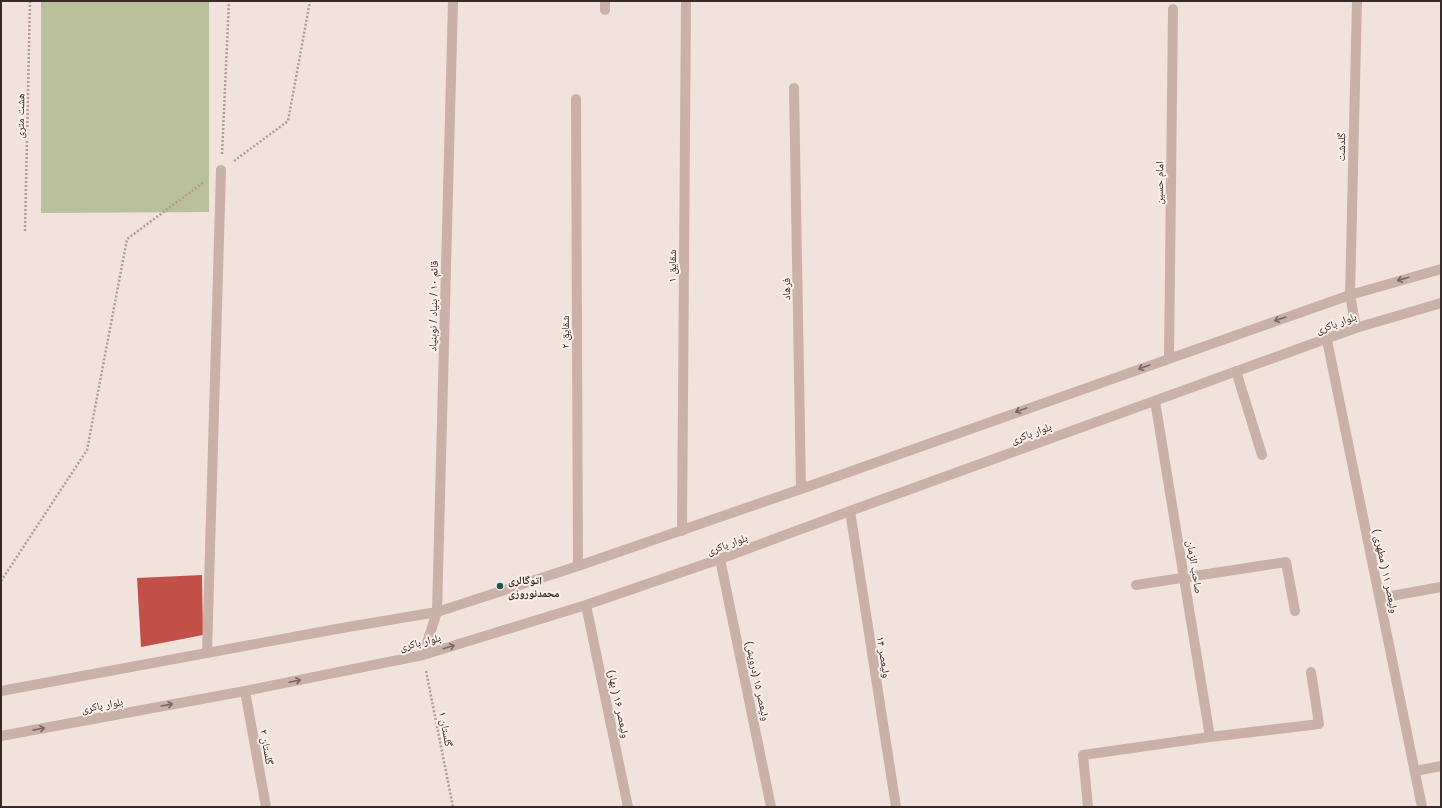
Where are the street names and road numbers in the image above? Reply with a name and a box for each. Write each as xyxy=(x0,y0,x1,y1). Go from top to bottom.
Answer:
street label: هشت متری xyxy=(14,93,27,139)
street label: گلدشت xyxy=(1335,132,1347,161)
street label: امام حسین xyxy=(1153,161,1166,205)
street label: شقایق ۱ xyxy=(666,249,679,283)
street label: قائم ۱۰ / بنیاد / نوبنیاد xyxy=(426,260,442,352)
street label: فرهاد xyxy=(780,278,792,300)
street label: بلوار باکری xyxy=(1314,310,1358,337)
street label: شقایق ۲ xyxy=(559,315,572,349)
street label: بلوار باکری xyxy=(1009,420,1053,447)
street label: ولیعصر ۱۱ ( مطهری ) xyxy=(1370,528,1401,614)
street label: بلوار باکری xyxy=(705,531,749,558)
street label: صاحب الزمان xyxy=(1184,539,1205,595)
street label: بلوار باکری xyxy=(398,631,442,654)
street label: ولیعصر ۱۴ xyxy=(875,635,893,679)
street label: ولیعصر ۱۵ (درویش) xyxy=(743,640,772,722)
street label: ولیعصر ۱۶ ( بهار) xyxy=(606,669,632,739)
street label: بلوار باکری xyxy=(80,695,124,716)
street label: گلستان ۱ xyxy=(436,710,455,748)
street label: گلستان ۲ xyxy=(257,728,276,766)

